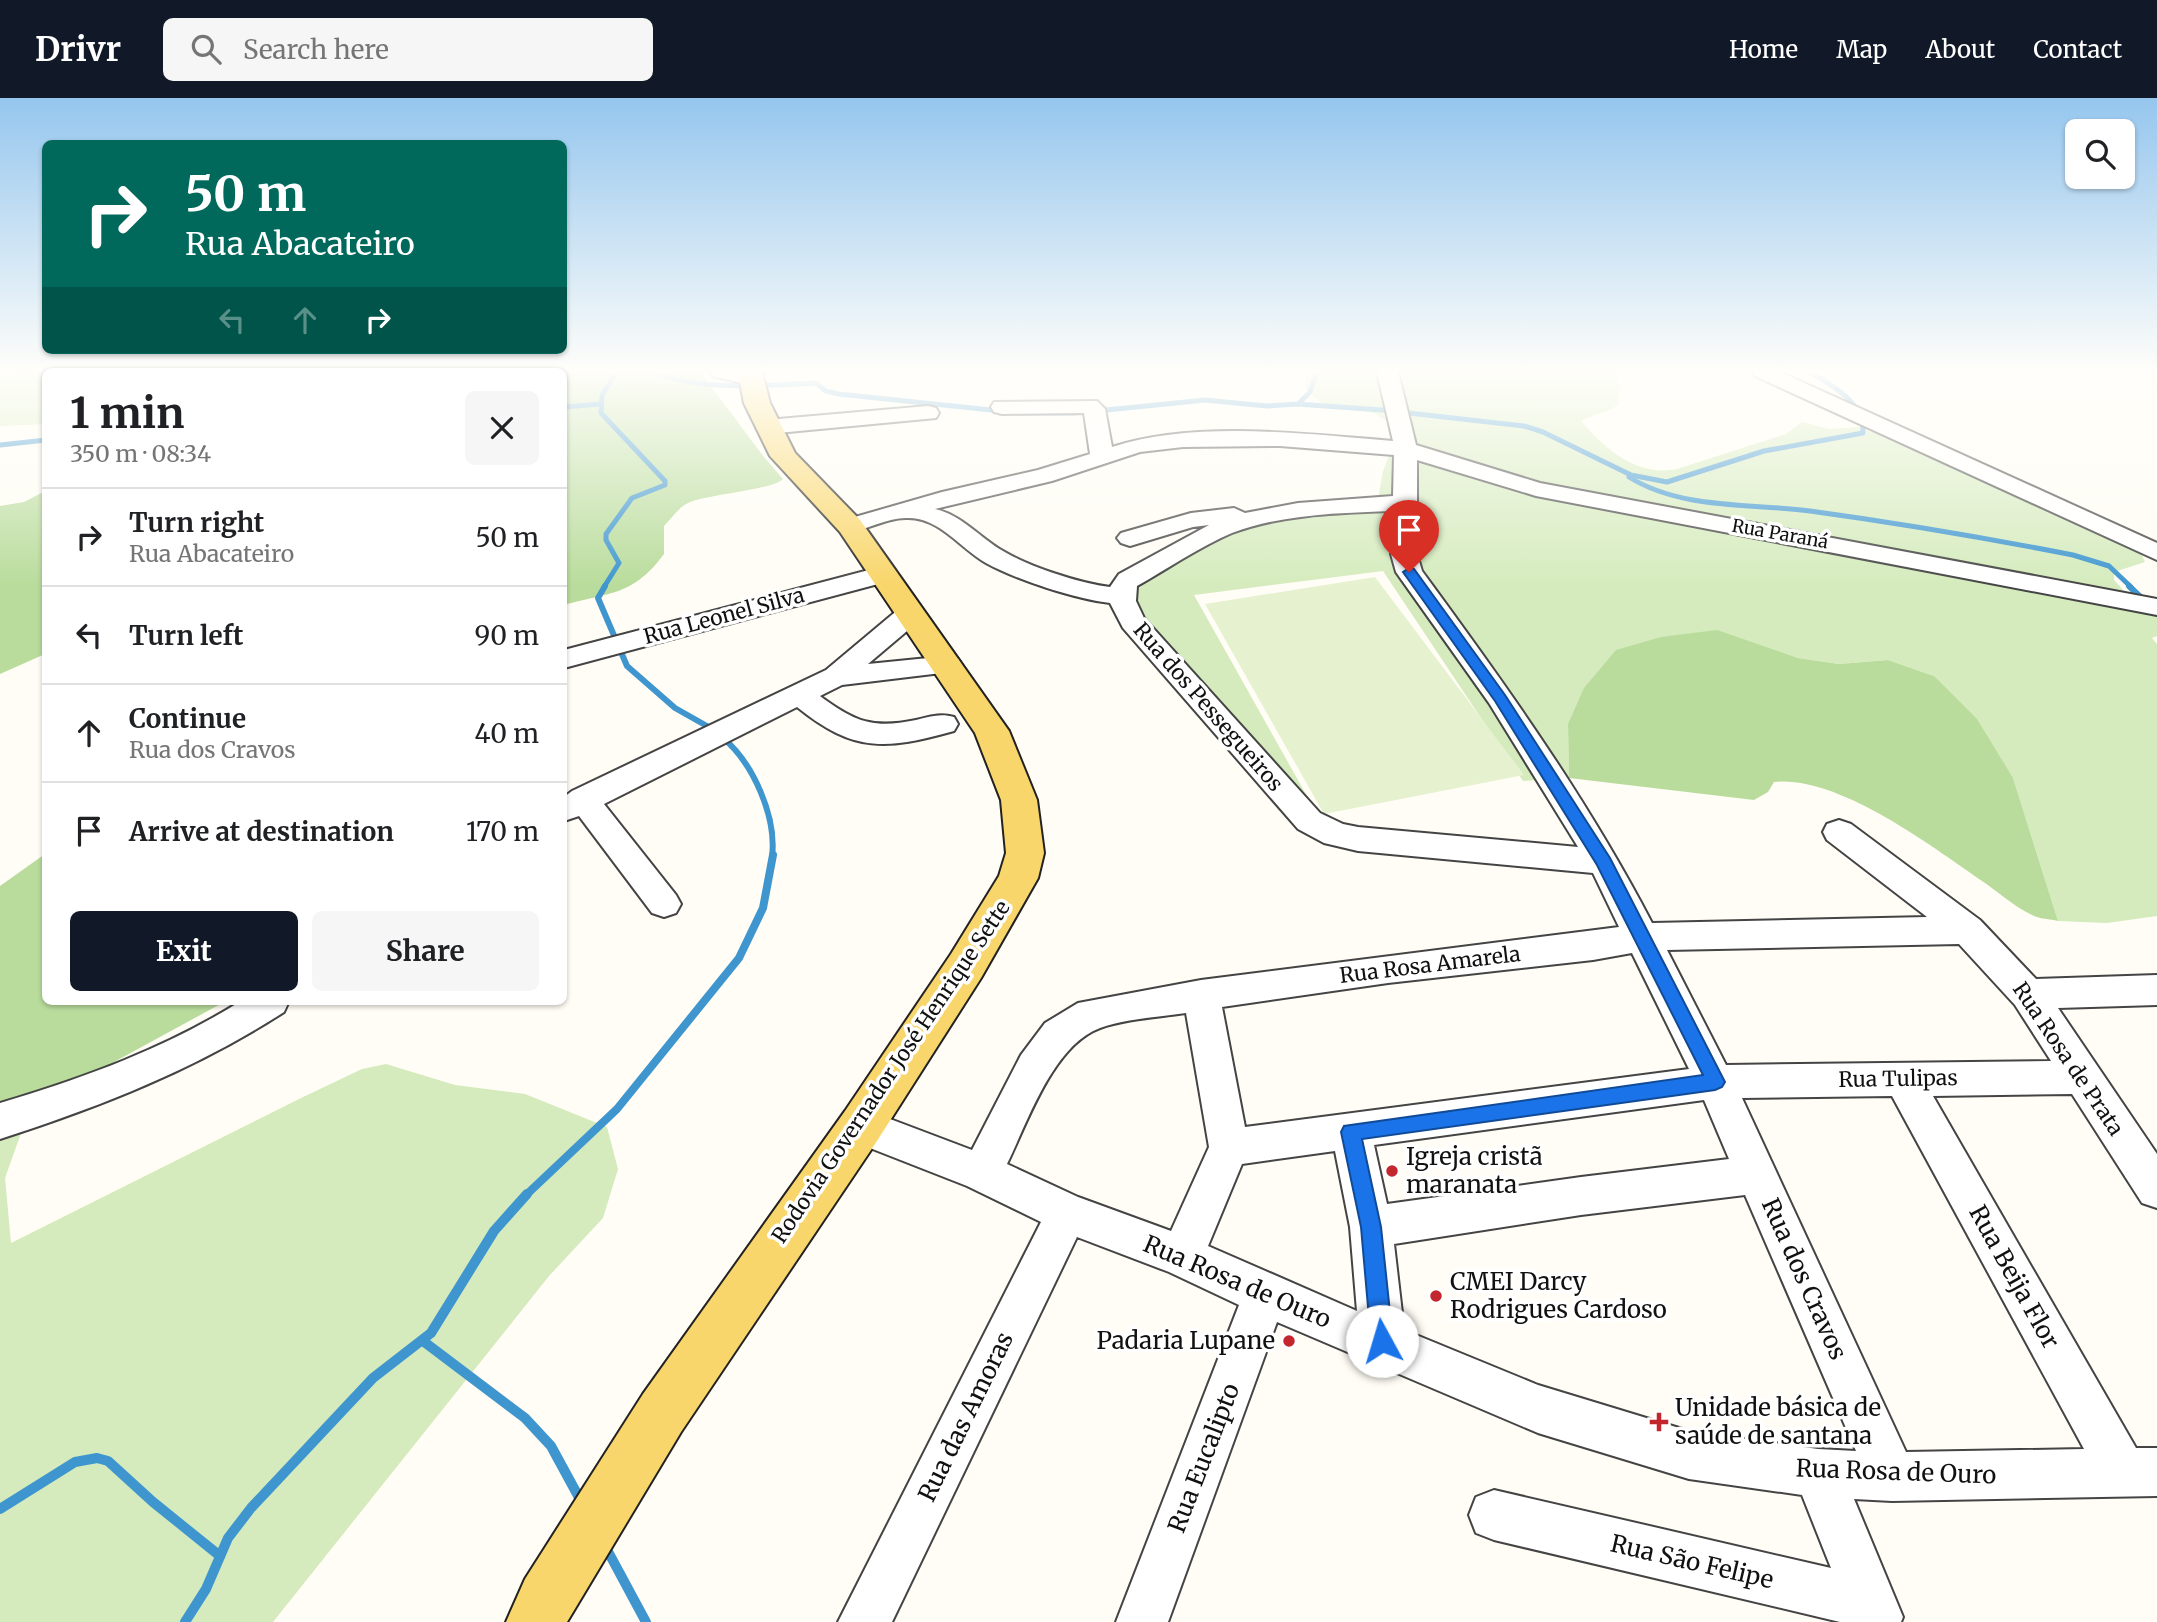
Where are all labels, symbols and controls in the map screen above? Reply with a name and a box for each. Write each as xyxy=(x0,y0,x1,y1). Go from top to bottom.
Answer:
search box xyxy=(163,18,653,81)
text: Drivr xyxy=(35,29,121,70)
icon: search xyxy=(187,30,225,68)
text: Search here xyxy=(243,33,389,66)
text: Home xyxy=(1729,34,1798,65)
text: Map xyxy=(1836,34,1887,65)
text: About xyxy=(1925,34,1995,65)
text: Contact xyxy=(2033,34,2122,65)
map controls xyxy=(2065,119,2135,189)
button: search xyxy=(2065,119,2135,189)
text: 50 m xyxy=(185,163,306,224)
icon: right xyxy=(70,168,161,259)
text: Rua Abacateiro xyxy=(185,224,415,264)
icon: left xyxy=(213,301,251,339)
icon: ahead xyxy=(286,301,324,339)
icon: right xyxy=(359,301,397,339)
text: 1 min xyxy=(70,387,184,439)
button: close xyxy=(465,391,539,465)
text: 350 m · 08:34 xyxy=(70,439,211,468)
pin xyxy=(1379,500,1439,572)
text: Turn right xyxy=(129,506,264,539)
icon: arrive xyxy=(1390,511,1428,549)
street label: Rua Paraná xyxy=(1730,514,1830,553)
icon: right xyxy=(70,518,108,556)
text: 50 m xyxy=(475,521,539,554)
text: Rua Abacateiro xyxy=(129,539,294,568)
street label: Rua Leonel Silva xyxy=(641,581,807,650)
icon: left xyxy=(70,616,108,654)
street label: Rua dos Pessegueiros xyxy=(1128,617,1289,797)
text: Turn left xyxy=(129,619,243,652)
text: 90 m xyxy=(475,619,539,652)
text: Continue xyxy=(129,702,246,735)
icon: ahead xyxy=(70,714,108,752)
text: 40 m xyxy=(475,717,539,750)
text: Rua dos Cravos xyxy=(129,735,295,764)
icon: arrive xyxy=(70,812,108,850)
text: Arrive at destination xyxy=(129,815,394,848)
text: 170 m xyxy=(466,815,539,848)
street label: Rodovia Governador José Henrique Sette xyxy=(765,895,1016,1248)
button: Exit xyxy=(70,911,298,991)
button: Share xyxy=(312,911,539,991)
street label: Rua Rosa Amarela xyxy=(1338,940,1522,989)
street label: Rua Rosa de Prata xyxy=(2007,977,2130,1141)
street label: Rua Tulipas xyxy=(1838,1064,1958,1093)
place label: Igreja cristã maranata xyxy=(1406,1141,1543,1200)
marker: Igreja cristã maranata xyxy=(1384,1163,1400,1179)
street label: Rua dos Cravos xyxy=(1755,1193,1854,1364)
street label: Rua Beija Flor xyxy=(1962,1200,2067,1354)
street label: Rua Rosa de Ouro xyxy=(1139,1228,1336,1335)
place label: CMEI Darcy Rodrigues Cardoso xyxy=(1450,1266,1667,1325)
marker: CMEI Darcy Rodrigues Cardoso xyxy=(1428,1288,1444,1304)
position arrow xyxy=(1345,1304,1419,1378)
place label: Padaria Lupane xyxy=(1097,1325,1275,1356)
street label: Rua das Amoras xyxy=(911,1327,1020,1507)
marker: Padaria Lupane xyxy=(1281,1333,1297,1349)
street label: Rua Eucalipto xyxy=(1161,1379,1246,1537)
place label: Unidade básica de saúde de santana xyxy=(1675,1392,1881,1451)
marker: Unidade básica de saúde de santana xyxy=(1649,1412,1669,1432)
street label: Rua Rosa de Ouro xyxy=(1795,1453,1997,1490)
street label: Rua São Felipe xyxy=(1608,1528,1777,1595)

